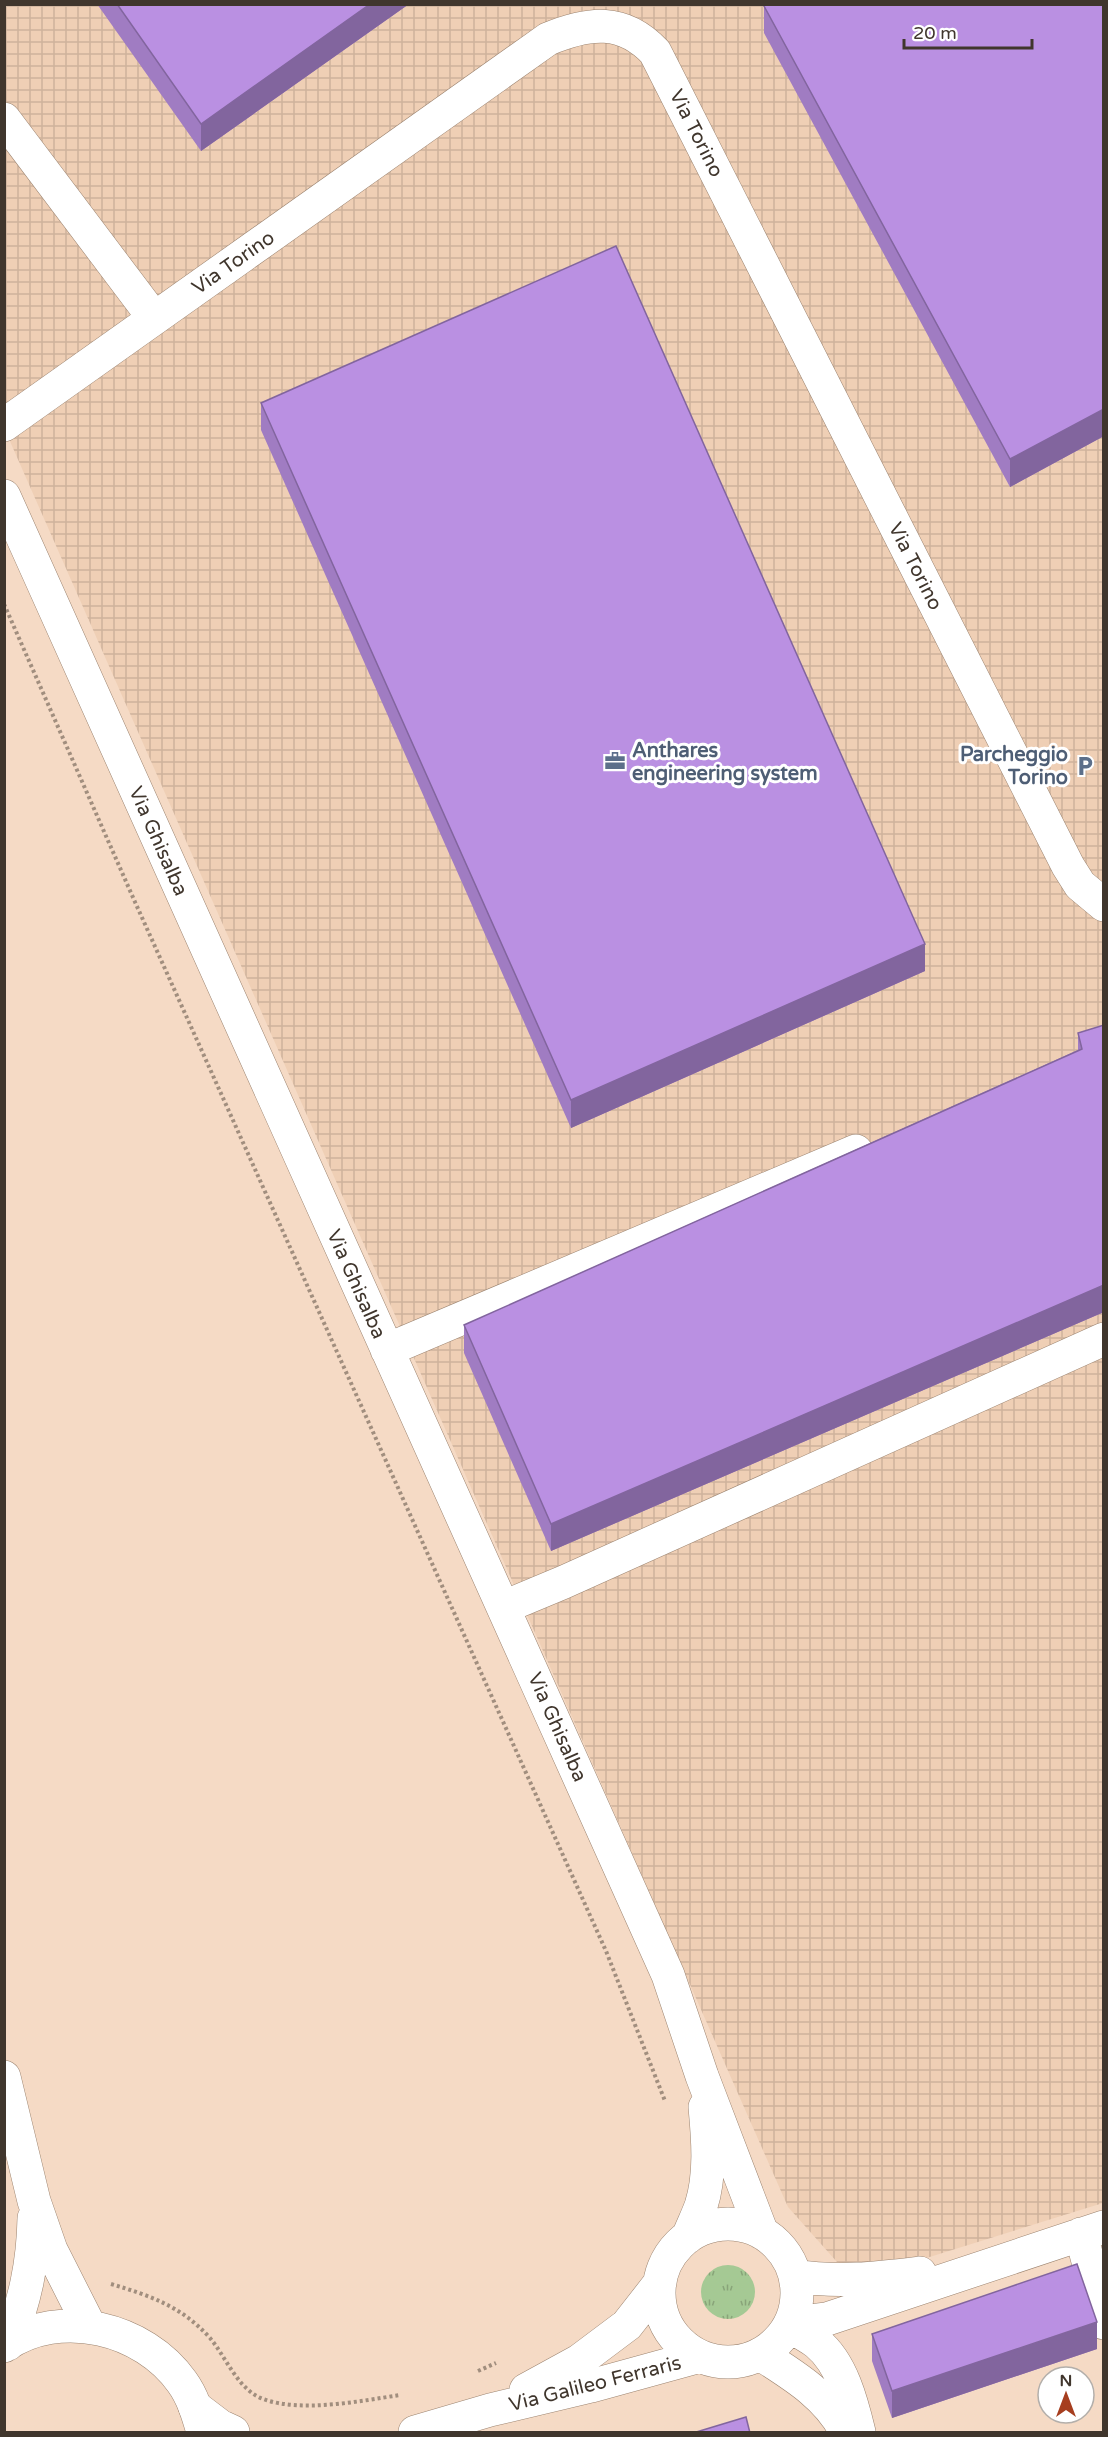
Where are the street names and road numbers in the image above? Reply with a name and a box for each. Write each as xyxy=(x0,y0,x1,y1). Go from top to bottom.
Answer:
street label: Via Torino xyxy=(664,86,728,181)
street label: Via Torino xyxy=(188,226,279,300)
street label: Via Torino xyxy=(883,519,947,614)
street label: Via Ghisalba xyxy=(123,783,193,900)
street label: Via Ghisalba xyxy=(321,1226,391,1343)
street label: Via Ghisalba xyxy=(522,1669,592,1786)
street label: Via Galileo Ferraris xyxy=(507,2351,684,2417)

